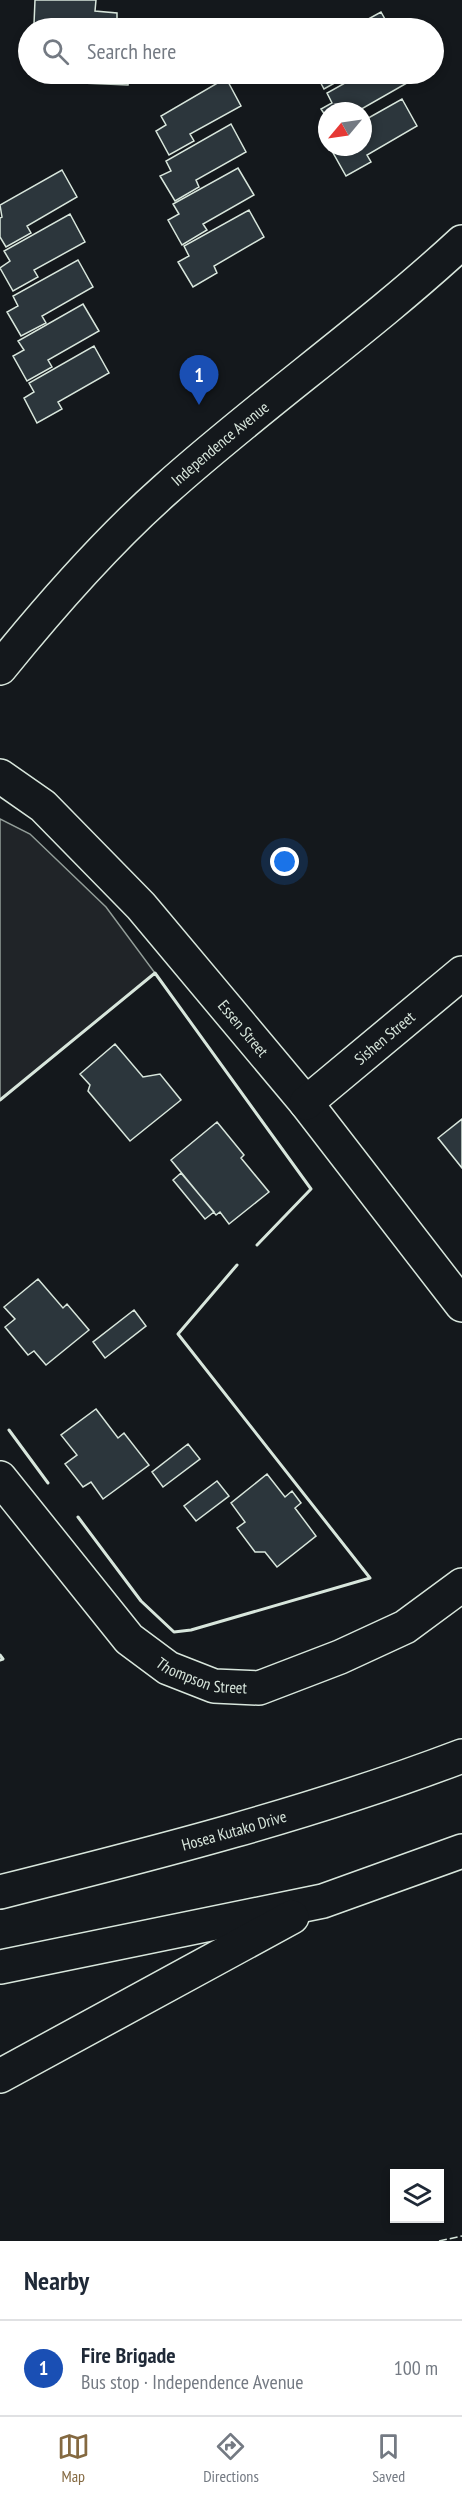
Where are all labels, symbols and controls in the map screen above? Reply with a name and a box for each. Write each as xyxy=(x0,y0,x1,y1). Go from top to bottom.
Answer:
search box xyxy=(18,18,444,84)
icon: search xyxy=(39,35,72,68)
text: Search here xyxy=(87,37,176,65)
north arrow xyxy=(318,102,372,156)
pin: 1 xyxy=(180,356,218,405)
street label: Independence Avenue xyxy=(167,397,273,490)
your location xyxy=(270,847,299,876)
street label: Essen Street xyxy=(214,996,273,1061)
street label: Sishen Street xyxy=(350,1006,419,1069)
street label: Thompson Street xyxy=(152,1653,248,1697)
street label: Hosea Kutako Drive xyxy=(179,1806,289,1855)
map controls xyxy=(390,2169,444,2223)
button: layers xyxy=(390,2169,444,2223)
text: Nearby xyxy=(24,2264,89,2297)
text: Fire Brigade xyxy=(81,2341,176,2369)
text: 1 xyxy=(39,2355,48,2381)
text: 100 m xyxy=(394,2355,438,2381)
text: Bus stop · Independence Avenue xyxy=(81,2369,303,2395)
tab: Map xyxy=(57,2430,90,2486)
tab: Directions xyxy=(203,2430,259,2486)
tab: Saved xyxy=(372,2430,405,2486)

